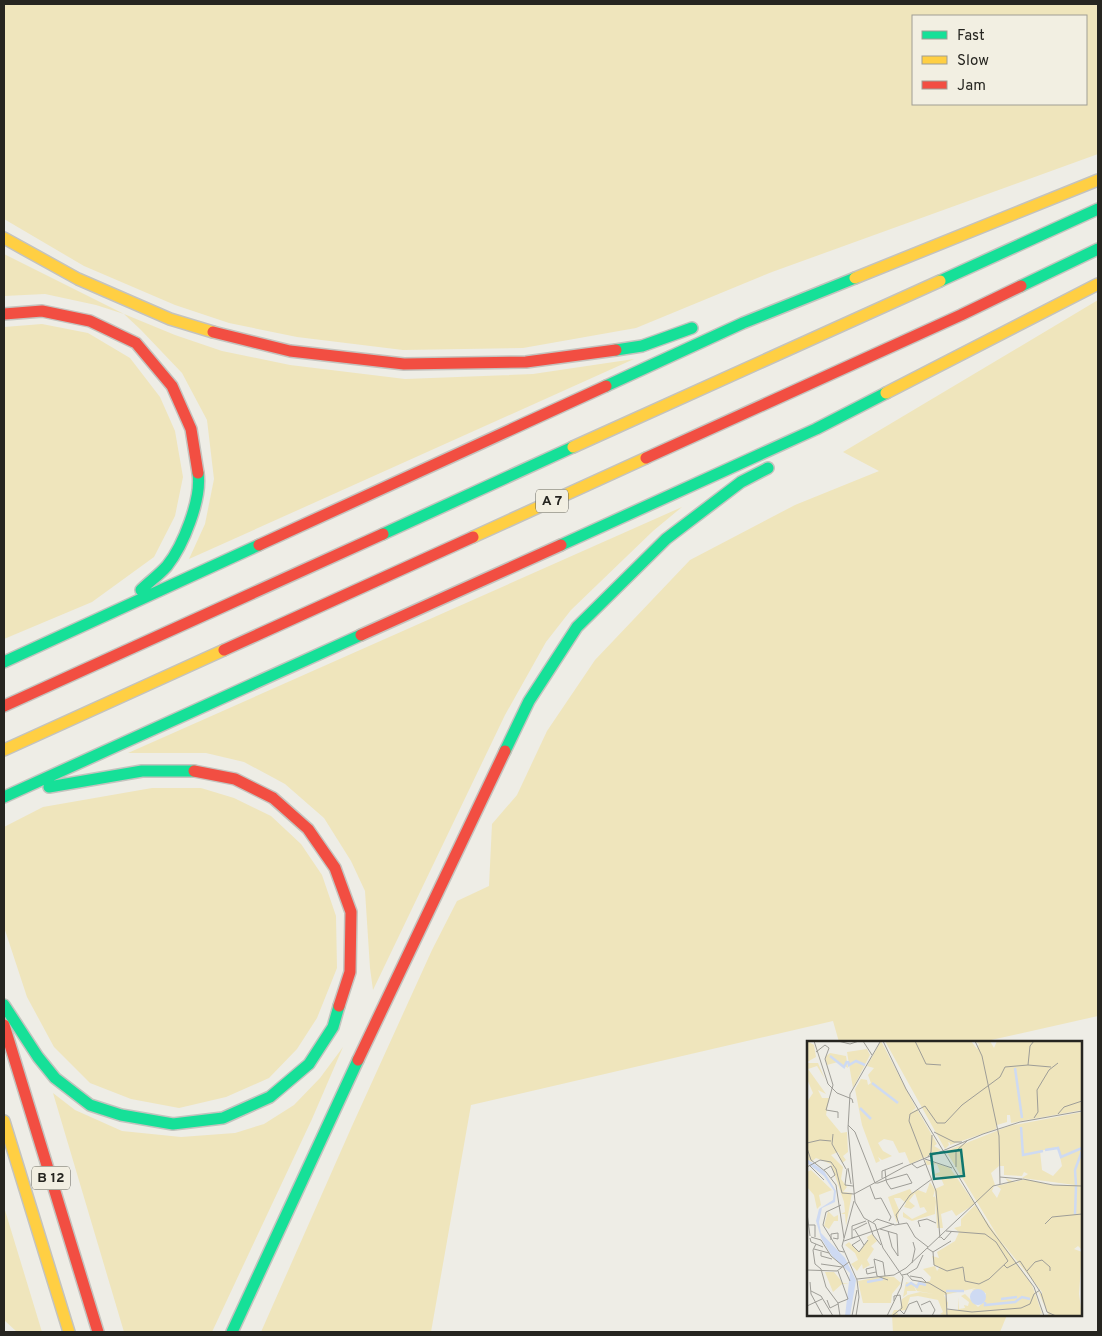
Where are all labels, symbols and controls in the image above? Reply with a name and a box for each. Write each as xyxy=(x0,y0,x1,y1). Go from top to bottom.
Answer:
legend xyxy=(912,15,1087,105)
text: Fast xyxy=(957,27,985,46)
text: Slow xyxy=(957,52,989,71)
text: Jam xyxy=(957,77,986,96)
road number: A 7 xyxy=(536,490,568,512)
inset map xyxy=(807,1041,1082,1316)
road number: B 12 xyxy=(32,1166,70,1190)

